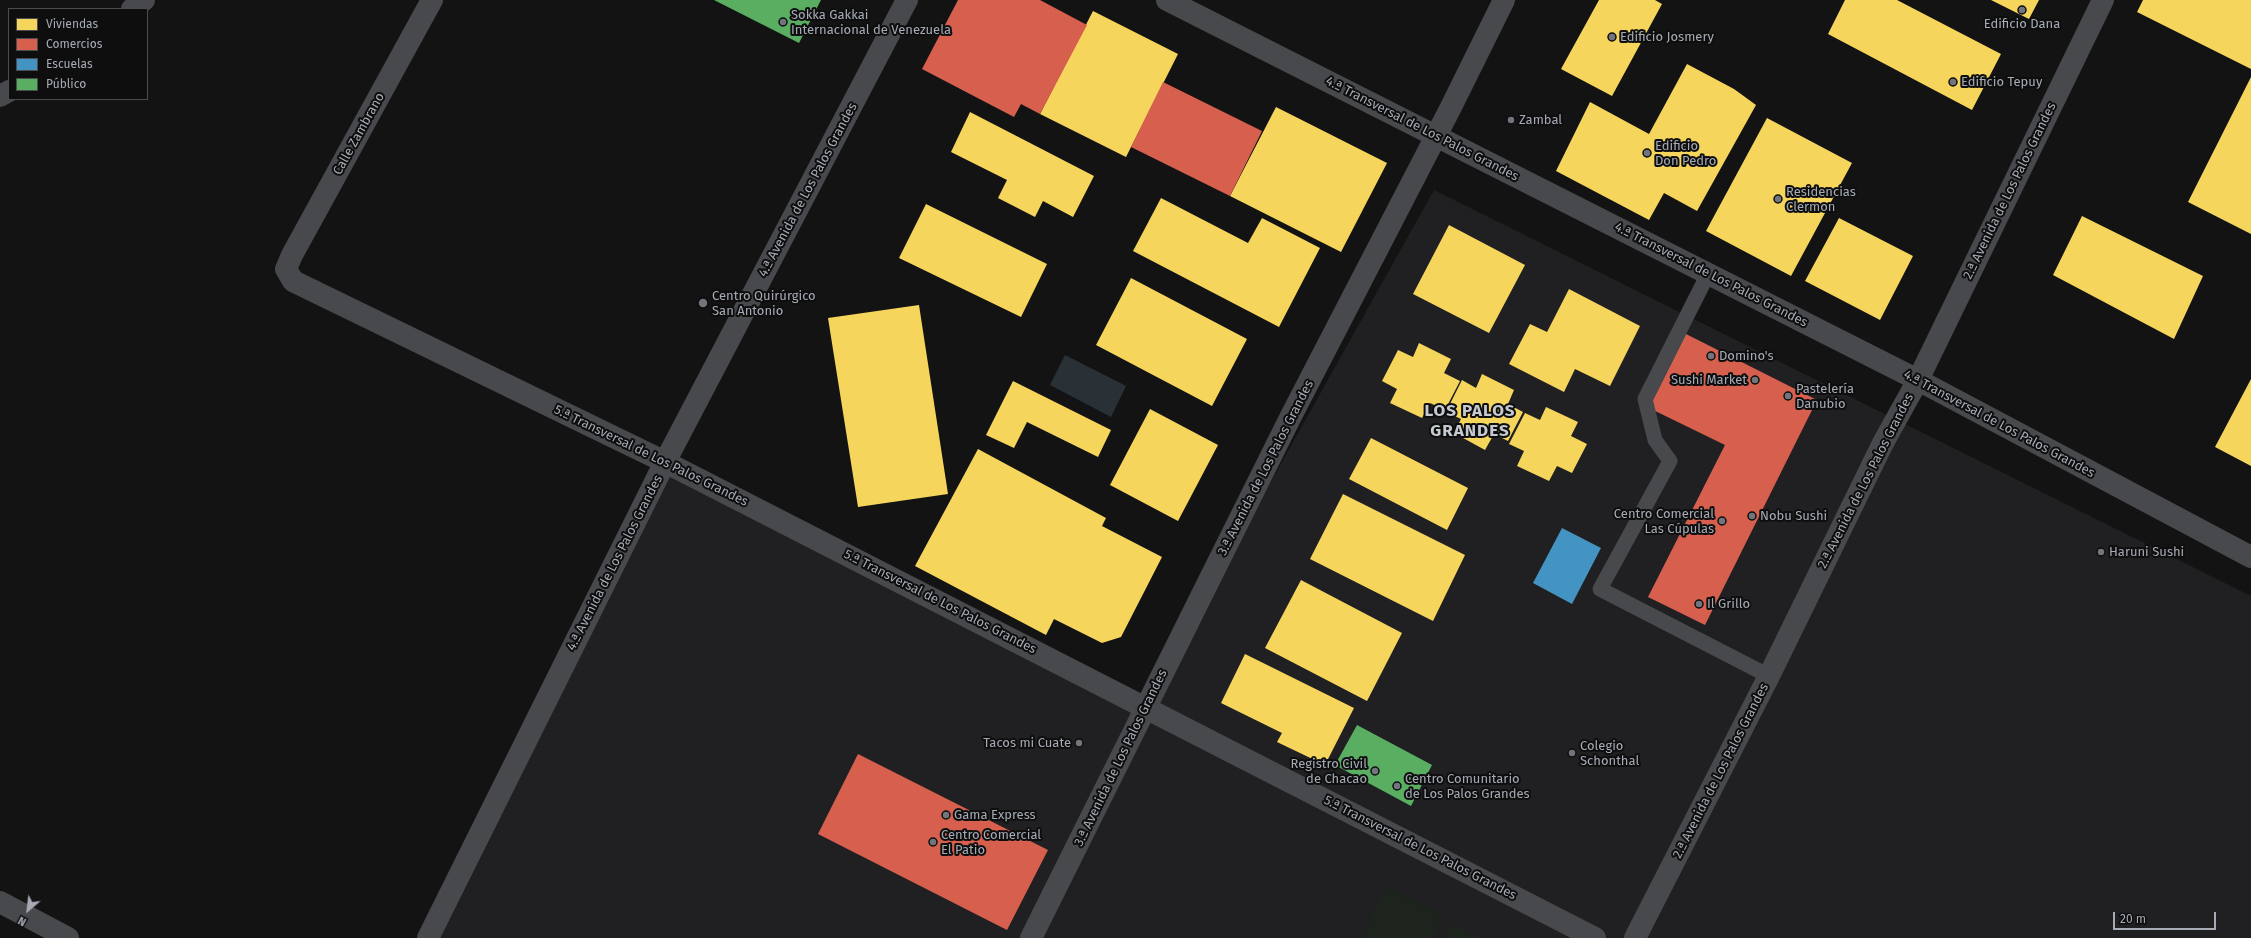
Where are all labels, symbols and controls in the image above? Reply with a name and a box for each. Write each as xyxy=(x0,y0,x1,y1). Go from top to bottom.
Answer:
marker: Edificio Dana xyxy=(2017,5,2027,15)
place label: Sokka Gakkai Internacional de Venezuela xyxy=(791,7,951,38)
legend xyxy=(8,8,148,100)
place label: Edificio Dana xyxy=(1984,16,2060,32)
text: Viviendas xyxy=(46,17,98,31)
marker: Sokka Gakkai Internacional de Venezuela xyxy=(778,17,788,27)
place label: Edificio Josmery xyxy=(1620,29,1714,45)
marker: Edificio Josmery xyxy=(1607,32,1617,42)
text: Comercios xyxy=(46,37,102,51)
text: Escuelas xyxy=(46,57,93,71)
street label: 4.ª Transversal de Los Palos Grandes xyxy=(1323,73,1521,185)
place label: Edificio Tepuy xyxy=(1961,74,2042,90)
text: Público xyxy=(46,77,86,91)
marker: Edificio Tepuy xyxy=(1948,77,1958,87)
street label: Calle Zambrano xyxy=(330,90,388,178)
street label: 4.ª Avenida de Los Palos Grandes xyxy=(755,100,861,280)
street label: 2.ª Avenida de Los Palos Grandes xyxy=(1960,100,2060,282)
place label: Zambal xyxy=(1519,112,1562,128)
marker: Zambal xyxy=(1506,115,1516,125)
place label: Edificio Don Pedro xyxy=(1655,138,1716,169)
marker: Edificio Don Pedro xyxy=(1642,148,1652,158)
place label: Residencias Clermon xyxy=(1786,184,1856,215)
marker: Residencias Clermon xyxy=(1773,194,1783,204)
street label: 4.ª Transversal de Los Palos Grandes xyxy=(1612,219,1810,331)
place label: Centro Quirúrgico San Antonio xyxy=(712,288,816,319)
marker: Centro Quirúrgico San Antonio xyxy=(697,297,709,309)
place label: Domino's xyxy=(1719,348,1774,364)
marker: Domino's xyxy=(1706,351,1716,361)
street label: 4.ª Transversal de Los Palos Grandes xyxy=(1901,367,2097,481)
place label: Sushi Market xyxy=(1671,372,1747,388)
marker: Sushi Market xyxy=(1750,375,1760,385)
street label: 3.ª Avenida de Los Palos Grandes xyxy=(1215,378,1317,558)
place label: Pastelería Danubio xyxy=(1796,381,1854,412)
marker: Pastelería Danubio xyxy=(1783,391,1793,401)
street label: 2.ª Avenida de Los Palos Grandes xyxy=(1815,391,1917,571)
district label: LOS PALOS GRANDES xyxy=(1424,401,1516,441)
street label: 5.ª Transversal de Los Palos Grandes xyxy=(551,402,751,510)
street label: 4.ª Avenida de Los Palos Grandes xyxy=(564,473,666,653)
place label: Centro Comercial Las Cúpulas xyxy=(1614,506,1714,537)
place label: Nobu Sushi xyxy=(1760,508,1827,524)
marker: Nobu Sushi xyxy=(1747,511,1757,521)
marker: Centro Comercial Las Cúpulas xyxy=(1717,516,1727,526)
place label: Haruni Sushi xyxy=(2109,544,2184,560)
street label: 5.ª Transversal de Los Palos Grandes xyxy=(841,546,1039,658)
marker: Haruni Sushi xyxy=(2096,547,2106,557)
place label: Il Grillo xyxy=(1707,596,1750,612)
marker: Il Grillo xyxy=(1694,599,1704,609)
street label: 3.ª Avenida de Los Palos Grandes xyxy=(1071,667,1171,849)
street label: 2.ª Avenida de Los Palos Grandes xyxy=(1670,681,1772,861)
place label: Tacos mi Cuate xyxy=(983,735,1071,751)
marker: Tacos mi Cuate xyxy=(1074,738,1084,748)
place label: Colegio Schonthal xyxy=(1580,738,1639,769)
marker: Colegio Schonthal xyxy=(1567,748,1577,758)
place label: Registro Civil de Chacao xyxy=(1291,756,1367,787)
marker: Registro Civil de Chacao xyxy=(1370,766,1380,776)
place label: Centro Comunitario de Los Palos Grandes xyxy=(1405,771,1530,802)
marker: Centro Comunitario de Los Palos Grandes xyxy=(1392,781,1402,791)
street label: 5.ª Transversal de Los Palos Grandes xyxy=(1321,792,1519,904)
place label: Gama Express xyxy=(954,807,1036,823)
marker: Gama Express xyxy=(941,810,951,820)
place label: Centro Comercial El Patio xyxy=(941,827,1041,858)
marker: Centro Comercial El Patio xyxy=(928,837,938,847)
north arrow xyxy=(8,890,48,930)
scale bar xyxy=(2115,904,2218,930)
text: 20 m xyxy=(2120,912,2146,926)
text: N xyxy=(16,914,28,928)

